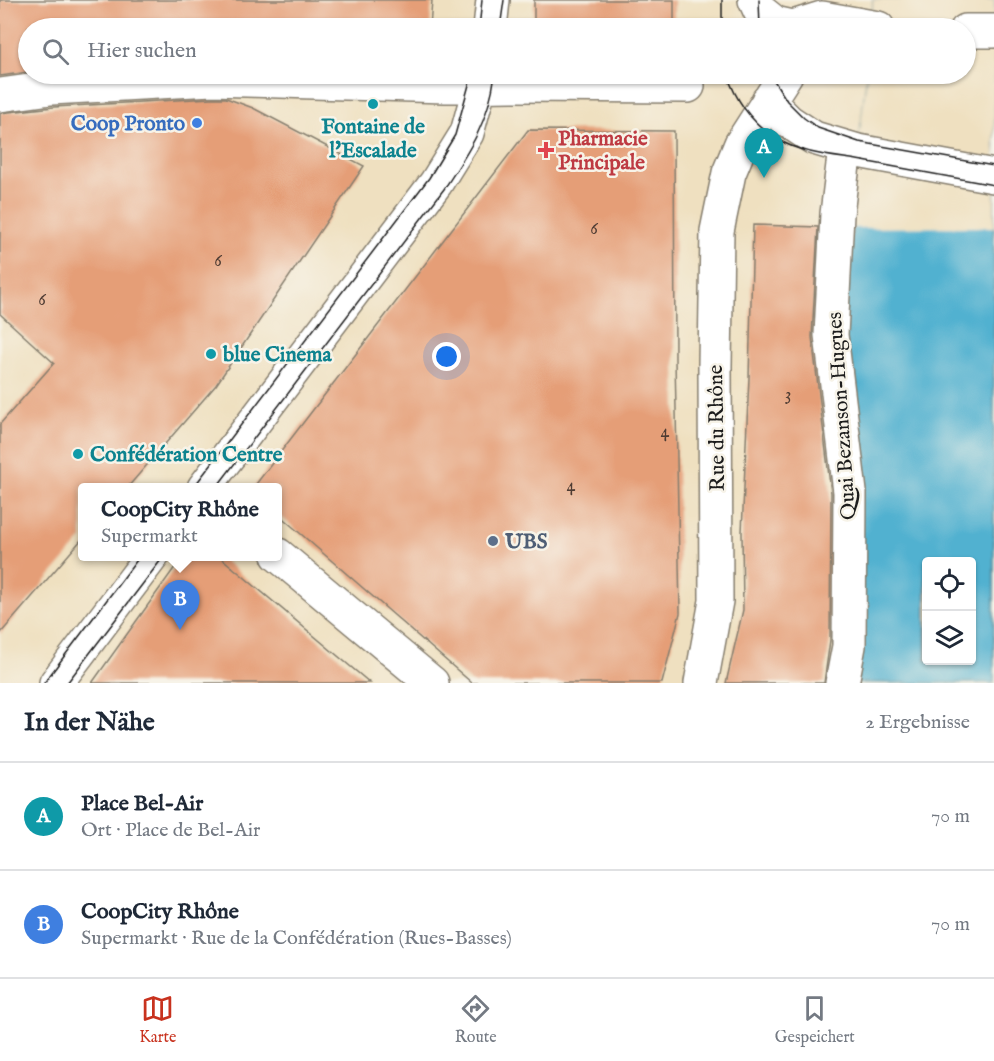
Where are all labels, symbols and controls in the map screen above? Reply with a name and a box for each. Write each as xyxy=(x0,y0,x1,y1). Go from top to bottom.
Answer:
search box xyxy=(18,18,976,84)
icon: search xyxy=(39,35,72,68)
text: Hier suchen xyxy=(87,37,197,65)
marker: Fontaine de l'Escalade xyxy=(366,97,380,111)
place label: Coop Pronto xyxy=(71,111,186,138)
place label: Fontaine de l'Escalade xyxy=(321,114,425,165)
marker: Coop Pronto xyxy=(190,116,204,130)
place label: Pharmacie Principale xyxy=(558,126,648,177)
pin: A xyxy=(744,128,783,178)
marker: Pharmacie Principale xyxy=(539,143,553,157)
house number: 6 xyxy=(590,218,598,241)
house number: 6 xyxy=(214,250,222,273)
house number: 6 xyxy=(38,289,46,312)
street label: Quai Bezanson-Hugues xyxy=(822,311,863,521)
place label: blue Cinema xyxy=(222,342,332,369)
your location xyxy=(432,342,461,371)
marker: blue Cinema xyxy=(204,347,218,361)
street label: Rue du Rhône xyxy=(703,364,732,492)
house number: 3 xyxy=(785,384,791,407)
house number: 4 xyxy=(661,421,670,444)
place label: Confédération Centre xyxy=(90,442,283,469)
marker: Confédération Centre xyxy=(71,447,85,461)
house number: 4 xyxy=(567,475,576,498)
popup xyxy=(78,483,282,561)
text: CoopCity Rhône xyxy=(101,496,259,524)
text: Supermarkt xyxy=(101,524,198,549)
place label: UBS xyxy=(504,529,548,556)
marker: UBS xyxy=(486,534,500,548)
map controls xyxy=(922,557,976,665)
button: locate xyxy=(922,557,976,611)
pin: B xyxy=(160,580,200,630)
button: layers xyxy=(922,611,976,665)
text: In der Nähe xyxy=(24,706,155,739)
text: 2 Ergebnisse xyxy=(865,710,970,735)
text: Place Bel-Air xyxy=(81,790,203,818)
text: A xyxy=(37,804,50,829)
text: 70 m xyxy=(931,804,970,829)
text: Ort · Place de Bel-Air xyxy=(81,818,260,843)
text: CoopCity Rhône xyxy=(81,898,239,926)
text: B xyxy=(37,912,50,937)
text: 70 m xyxy=(931,912,970,937)
text: Supermarkt · Rue de la Confédération (Rues-Basses) xyxy=(81,926,512,951)
tab: Karte xyxy=(139,992,176,1048)
tab: Route xyxy=(455,992,497,1048)
tab: Gespeichert xyxy=(775,992,855,1048)

